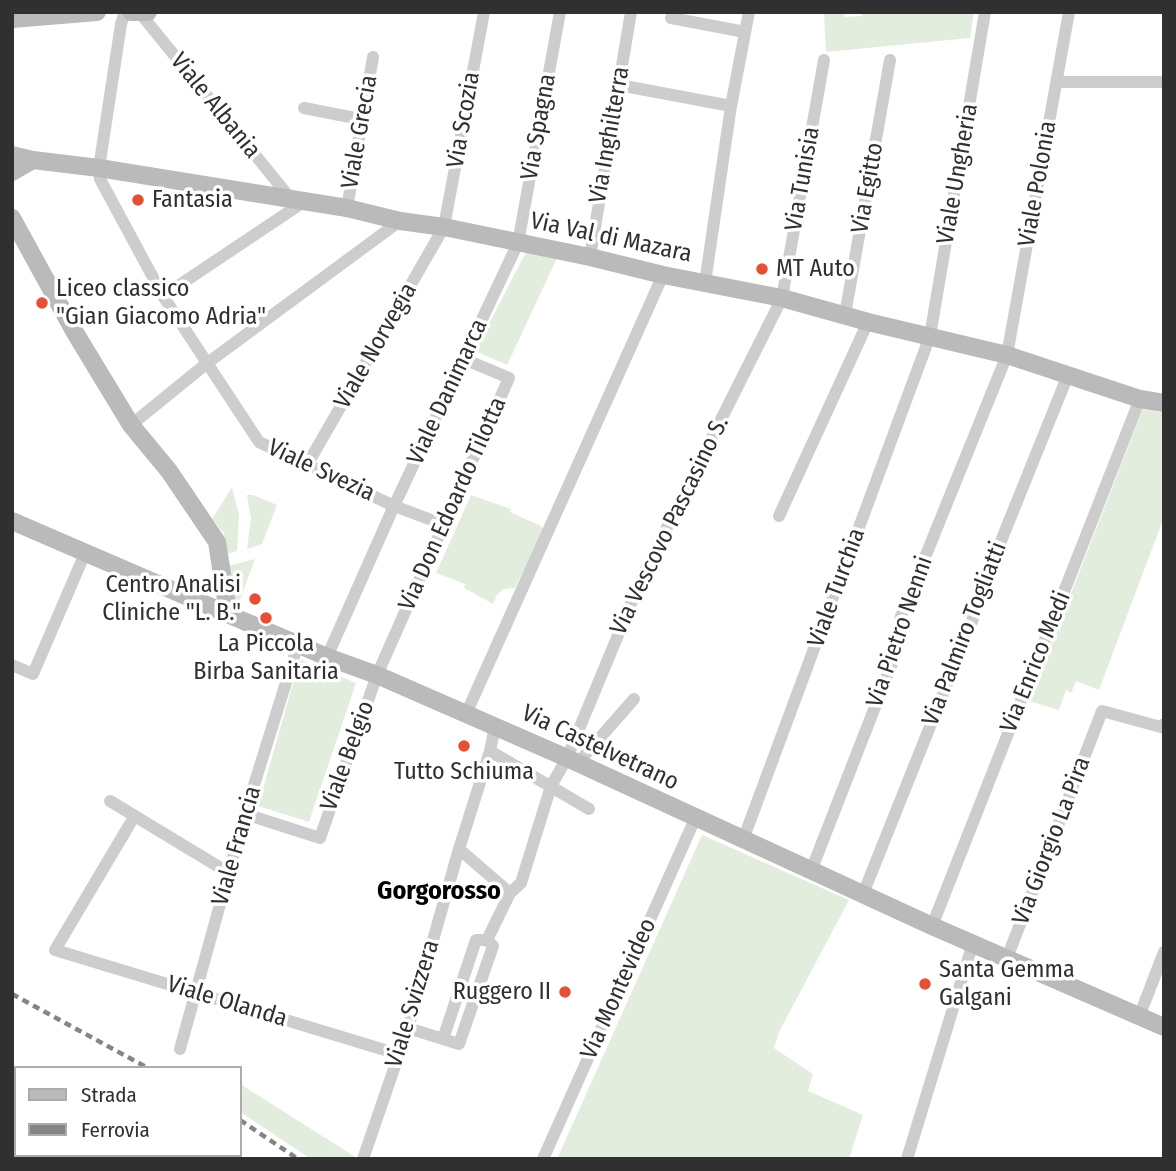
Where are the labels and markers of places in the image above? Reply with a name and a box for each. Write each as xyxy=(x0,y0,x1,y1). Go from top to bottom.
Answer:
place label: Fantasia xyxy=(152,186,233,214)
marker: Fantasia xyxy=(130,192,146,208)
place label: MT Auto xyxy=(776,255,855,283)
marker: MT Auto xyxy=(754,261,770,277)
place label: Liceo classico "Gian Giacomo Adria" xyxy=(56,275,266,331)
marker: Liceo classico "Gian Giacomo Adria" xyxy=(34,295,50,311)
place label: Centro Analisi Cliniche "L. B." xyxy=(102,571,241,627)
marker: Centro Analisi Cliniche "L. B." xyxy=(247,591,263,607)
marker: La Piccola Birba Sanitaria xyxy=(258,610,274,626)
place label: La Piccola Birba Sanitaria xyxy=(193,630,339,686)
marker: Tutto Schiuma xyxy=(456,738,472,754)
place label: Tutto Schiuma xyxy=(394,758,534,786)
place label: Santa Gemma Galgani xyxy=(939,956,1075,1012)
marker: Santa Gemma Galgani xyxy=(917,976,933,992)
place label: Ruggero II xyxy=(453,978,551,1006)
marker: Ruggero II xyxy=(557,984,573,1000)

